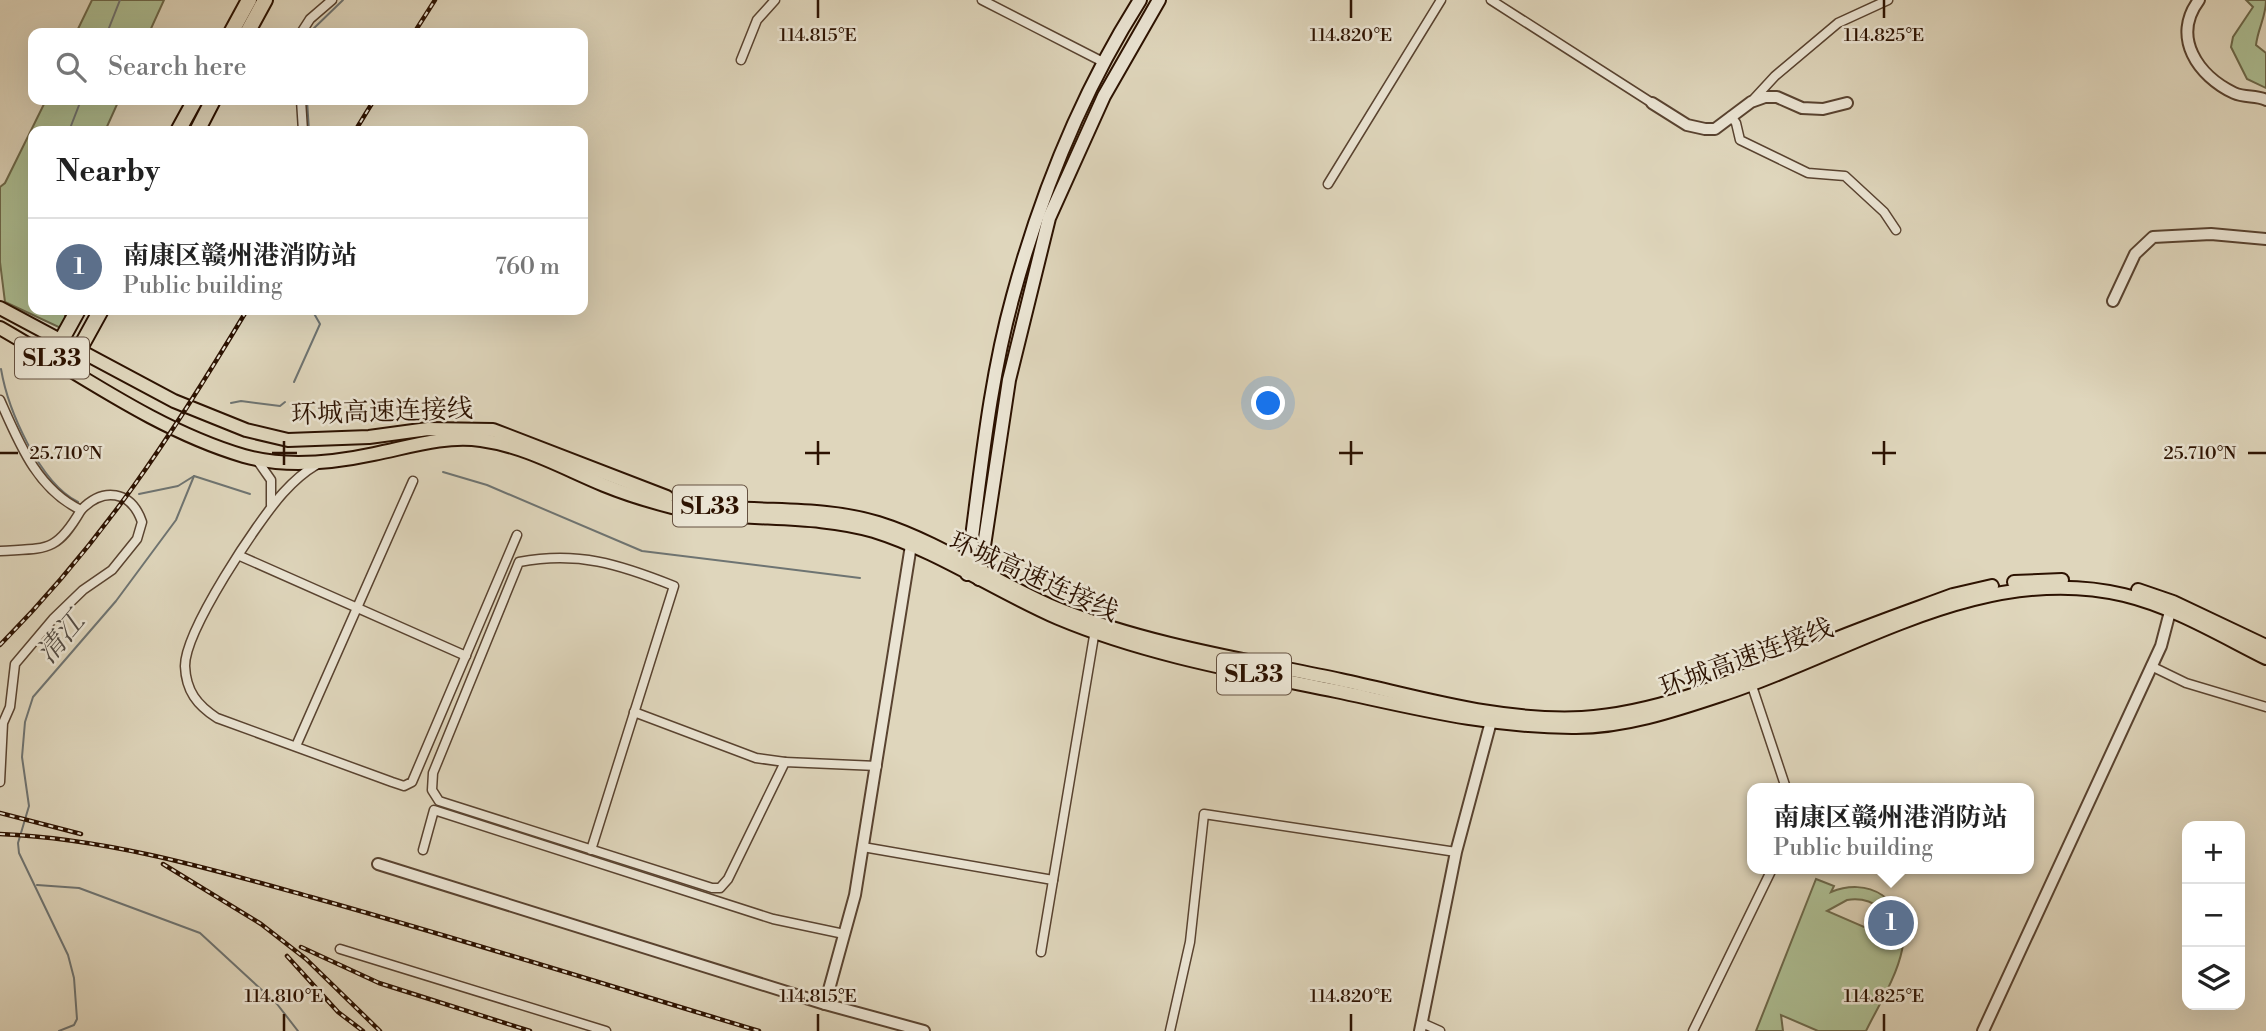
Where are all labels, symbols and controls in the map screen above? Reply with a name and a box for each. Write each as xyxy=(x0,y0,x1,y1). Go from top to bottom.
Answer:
text: 114.815°E xyxy=(779,24,857,47)
text: 114.820°E xyxy=(1310,24,1392,47)
text: 114.825°E xyxy=(1844,24,1924,47)
search box xyxy=(28,28,588,105)
icon: search xyxy=(52,48,90,86)
text: Search here xyxy=(108,51,247,83)
text: Nearby xyxy=(56,153,160,191)
text: 南康区赣州港消防站 xyxy=(123,240,357,272)
text: 1 xyxy=(73,253,85,281)
text: 760 m xyxy=(495,253,560,281)
text: Public building xyxy=(123,272,283,300)
road number: SL33 xyxy=(15,338,89,379)
your location xyxy=(1251,386,1285,420)
street label: 环城高速连接线 xyxy=(291,393,474,431)
text: 25.710°N xyxy=(29,442,103,465)
text: 25.710°N xyxy=(2163,442,2237,465)
road number: SL33 xyxy=(673,486,747,526)
street label: 环城高速连接线 xyxy=(944,525,1123,629)
water label: 清江 xyxy=(30,602,95,671)
street label: 环城高速连接线 xyxy=(1655,612,1837,704)
road number: SL33 xyxy=(1217,654,1291,694)
popup xyxy=(1747,783,2034,874)
text: 南康区赣州港消防站 xyxy=(1773,802,2008,834)
map controls xyxy=(2182,821,2245,1010)
button: + xyxy=(2182,821,2245,884)
text: Public building xyxy=(1773,834,1933,862)
button: − xyxy=(2182,884,2245,947)
pin: 1 xyxy=(1868,897,1914,949)
button: layers xyxy=(2182,947,2245,1010)
text: 114.810°E xyxy=(245,985,323,1008)
text: 114.815°E xyxy=(779,985,857,1008)
text: 114.820°E xyxy=(1310,985,1392,1008)
text: 114.825°E xyxy=(1844,985,1924,1008)

